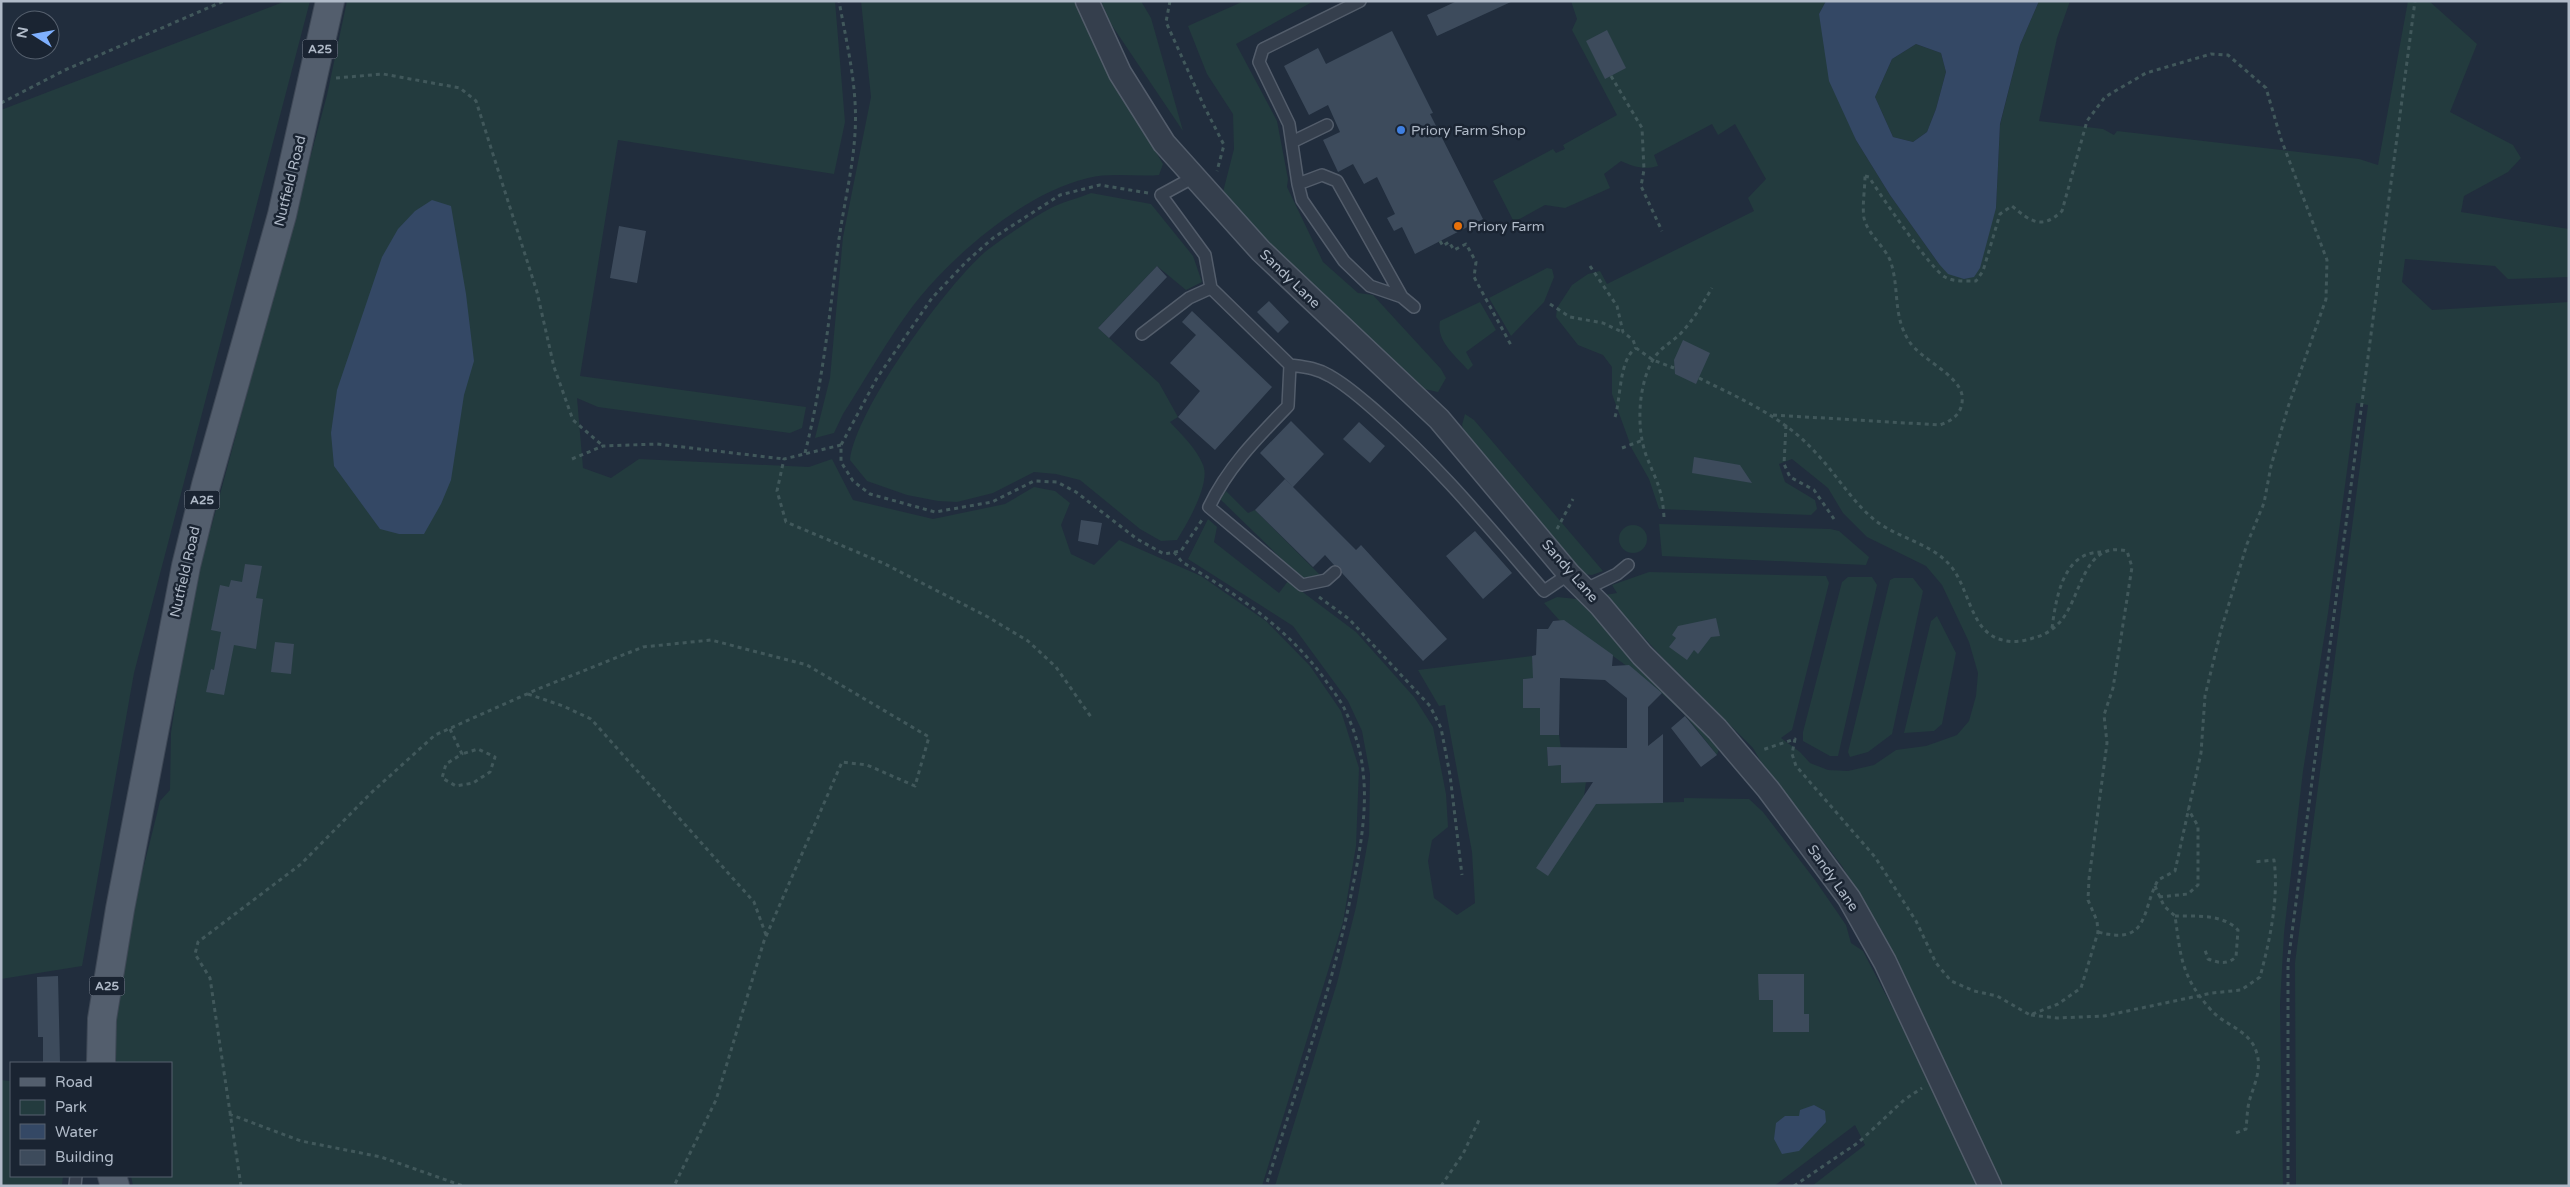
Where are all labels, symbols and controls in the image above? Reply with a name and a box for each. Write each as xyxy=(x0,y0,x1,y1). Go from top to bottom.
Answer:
north arrow xyxy=(10,10,60,60)
text: N xyxy=(13,25,32,40)
road number: A25 xyxy=(302,40,338,59)
place label: Priory Farm Shop xyxy=(1411,122,1526,139)
marker: Priory Farm Shop xyxy=(1395,124,1407,136)
street label: Nutfield Road xyxy=(271,134,309,228)
place label: Priory Farm xyxy=(1468,218,1545,235)
marker: Priory Farm xyxy=(1452,220,1464,232)
street label: Sandy Lane xyxy=(1256,246,1324,312)
road number: A25 xyxy=(184,490,220,510)
street label: Nutfield Road xyxy=(166,525,204,619)
street label: Sandy Lane xyxy=(1538,536,1602,606)
street label: Sandy Lane xyxy=(1804,841,1862,915)
road number: A25 xyxy=(90,976,124,996)
legend xyxy=(10,1062,172,1177)
text: Road xyxy=(55,1073,93,1091)
text: Park xyxy=(55,1098,87,1116)
text: Water xyxy=(55,1123,98,1141)
text: Building xyxy=(55,1148,114,1166)

